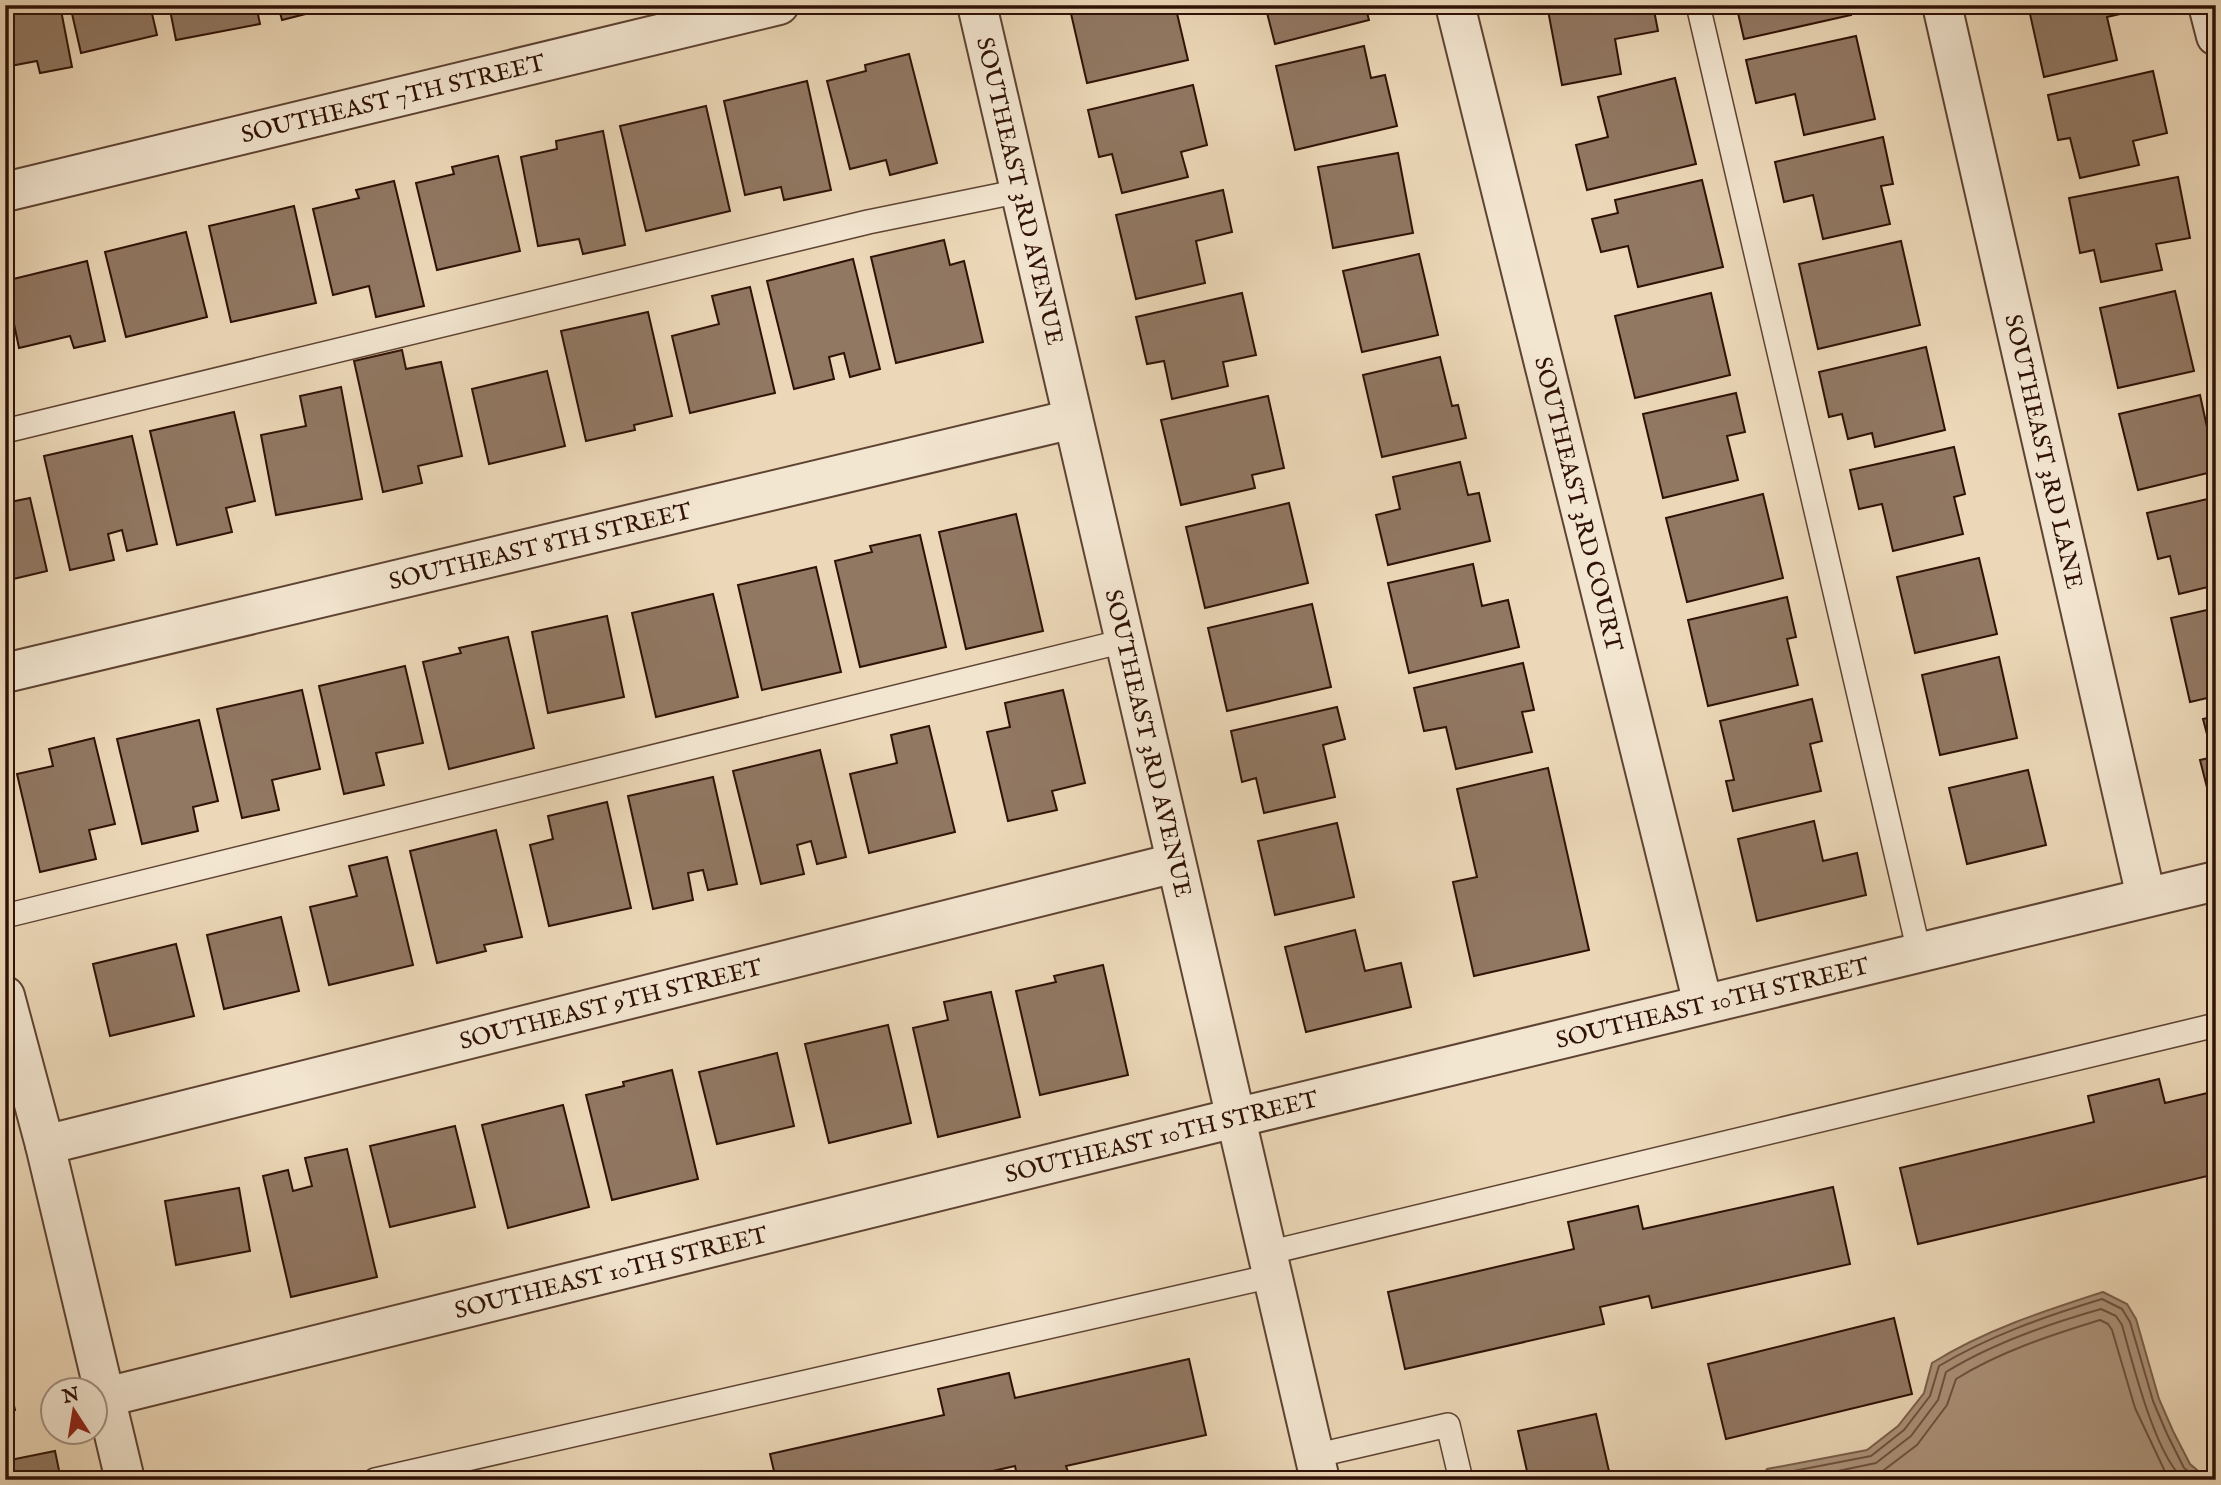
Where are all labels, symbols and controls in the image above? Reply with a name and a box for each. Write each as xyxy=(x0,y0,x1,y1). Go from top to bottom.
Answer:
street label: SOUTHEAST 3RD AVENUE xyxy=(968,34,1070,348)
street label: SOUTHEAST 7TH STREET xyxy=(238,48,549,151)
street label: SOUTHEAST 3RD LANE xyxy=(1996,311,2089,592)
street label: SOUTHEAST 3RD COURT xyxy=(1526,354,1629,655)
street label: SOUTHEAST 8TH STREET xyxy=(386,496,695,598)
street label: SOUTHEAST 3RD AVENUE xyxy=(1096,587,1198,901)
street label: SOUTHEAST 10TH STREET xyxy=(1553,951,1873,1057)
street label: SOUTHEAST 9TH STREET xyxy=(456,952,766,1058)
street label: SOUTHEAST 10TH STREET xyxy=(1002,1084,1322,1191)
street label: SOUTHEAST 10TH STREET xyxy=(452,1220,771,1327)
north arrow xyxy=(38,1376,108,1446)
text: N xyxy=(59,1383,82,1410)

